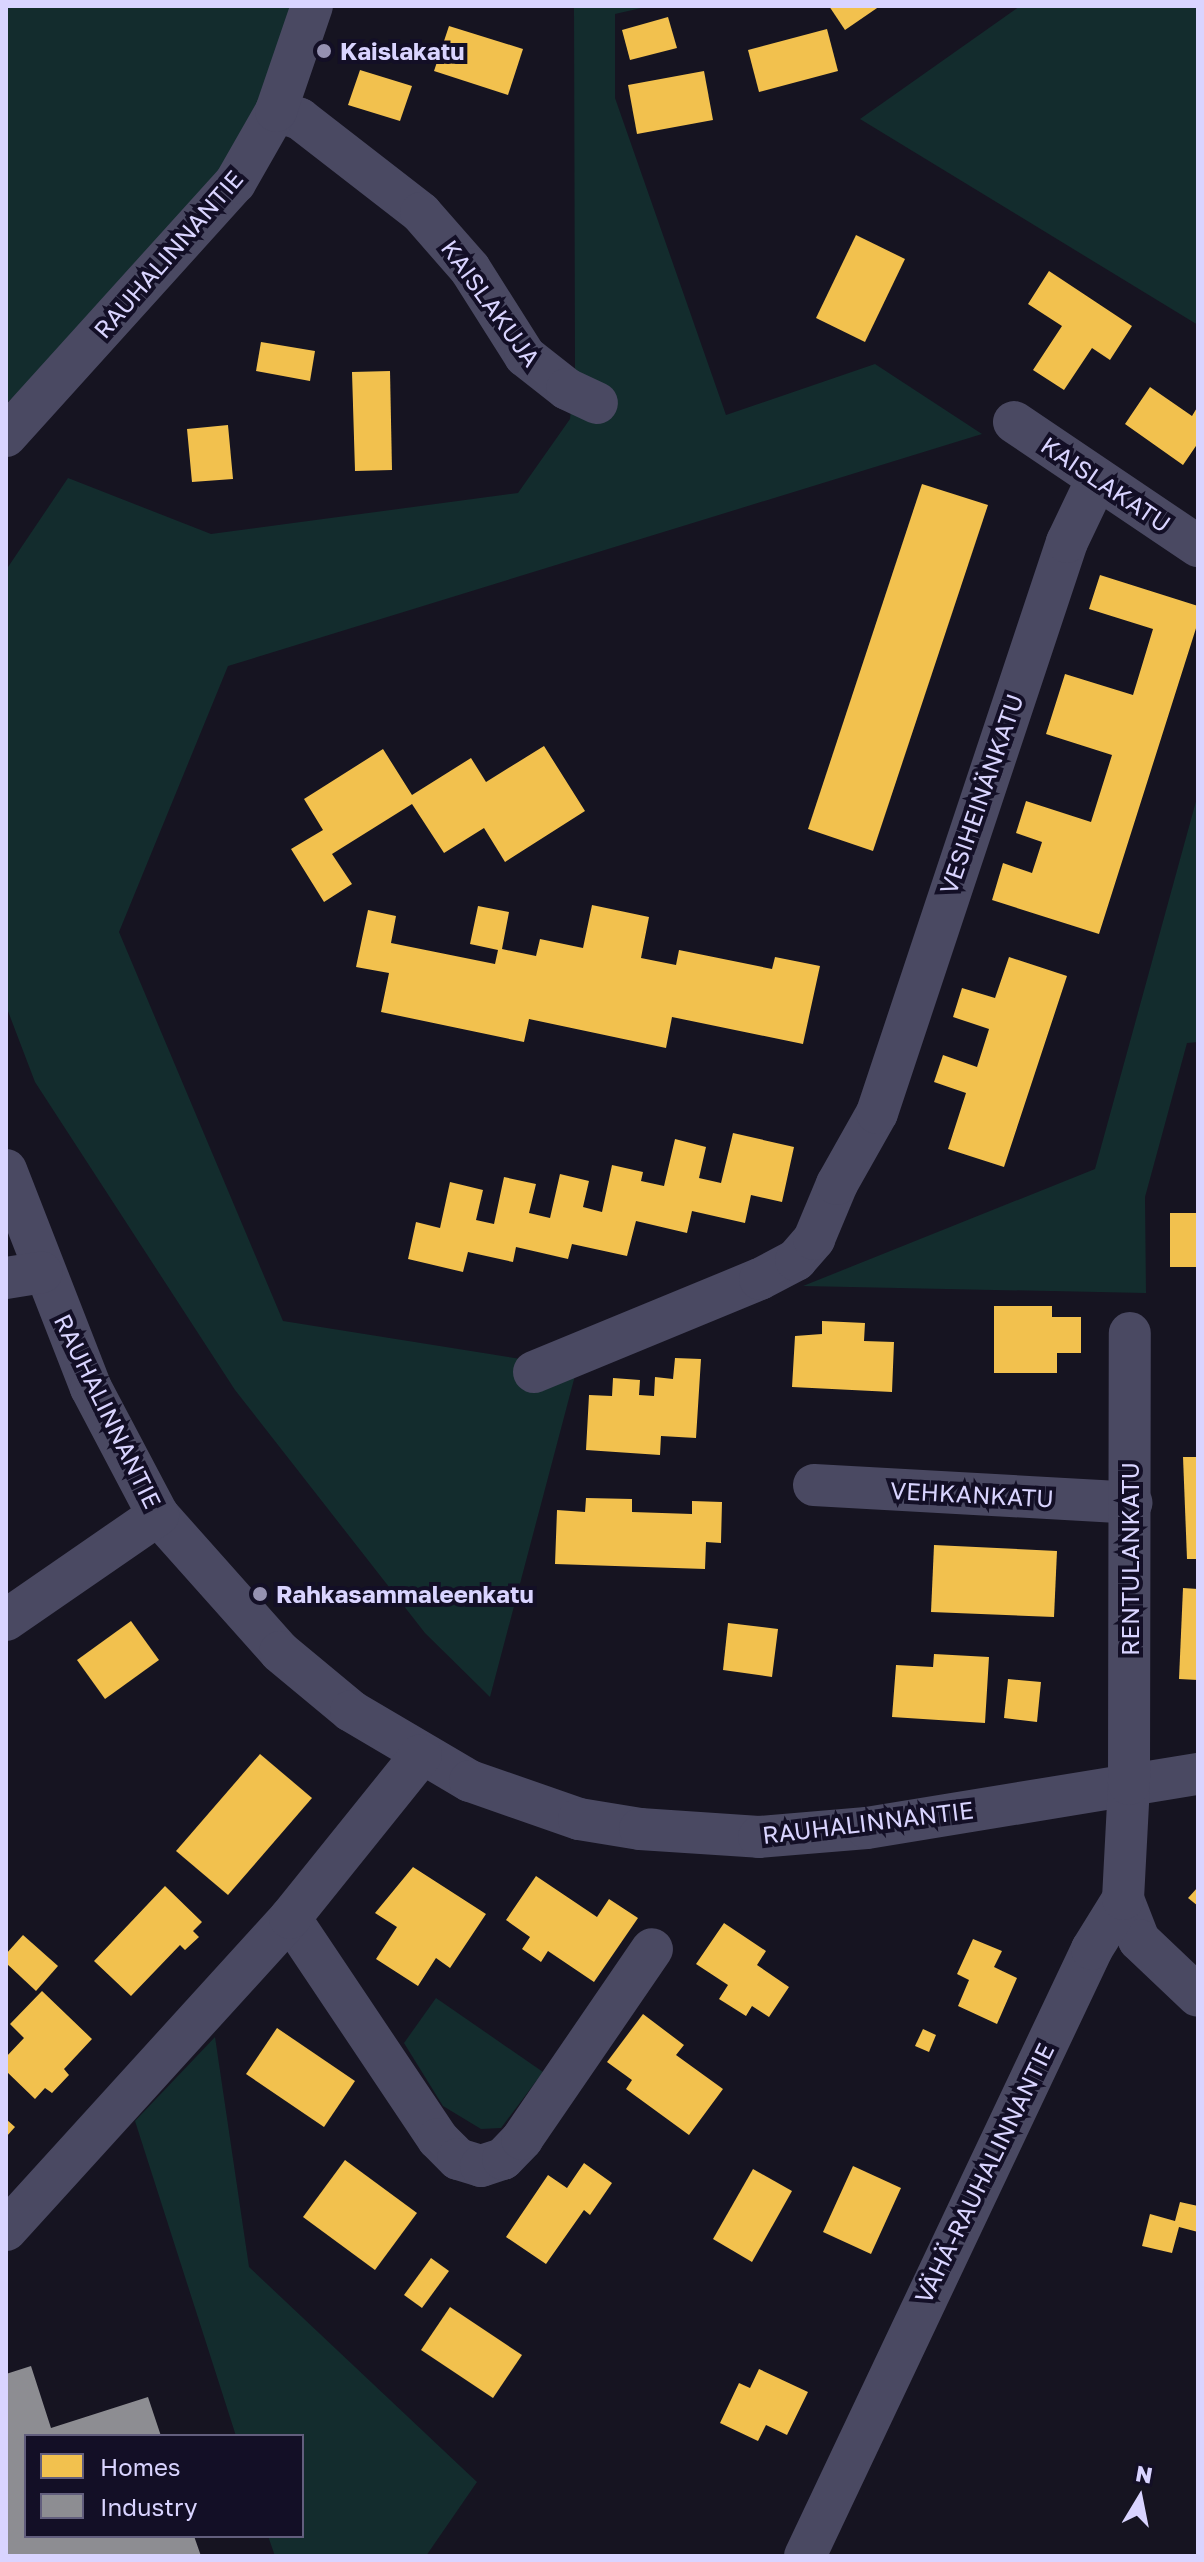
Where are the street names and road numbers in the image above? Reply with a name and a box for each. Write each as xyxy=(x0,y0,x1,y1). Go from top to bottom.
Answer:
street label: RAUHALINNANTIE xyxy=(87,164,249,344)
street label: KAISLAKUJA xyxy=(435,234,547,372)
street label: KAISLAKATU xyxy=(1036,430,1176,538)
street label: VESIHEINÄNKATU xyxy=(933,690,1029,898)
street label: RAUHALINNANTIE xyxy=(48,1309,168,1513)
street label: RENTULANKATU xyxy=(1116,1462,1144,1656)
street label: VEHKANKATU xyxy=(889,1475,1055,1513)
street label: RAUHALINNANTIE xyxy=(761,1795,975,1849)
street label: VÄHÄ-RAUHALINNANTIE xyxy=(908,2038,1060,2308)

